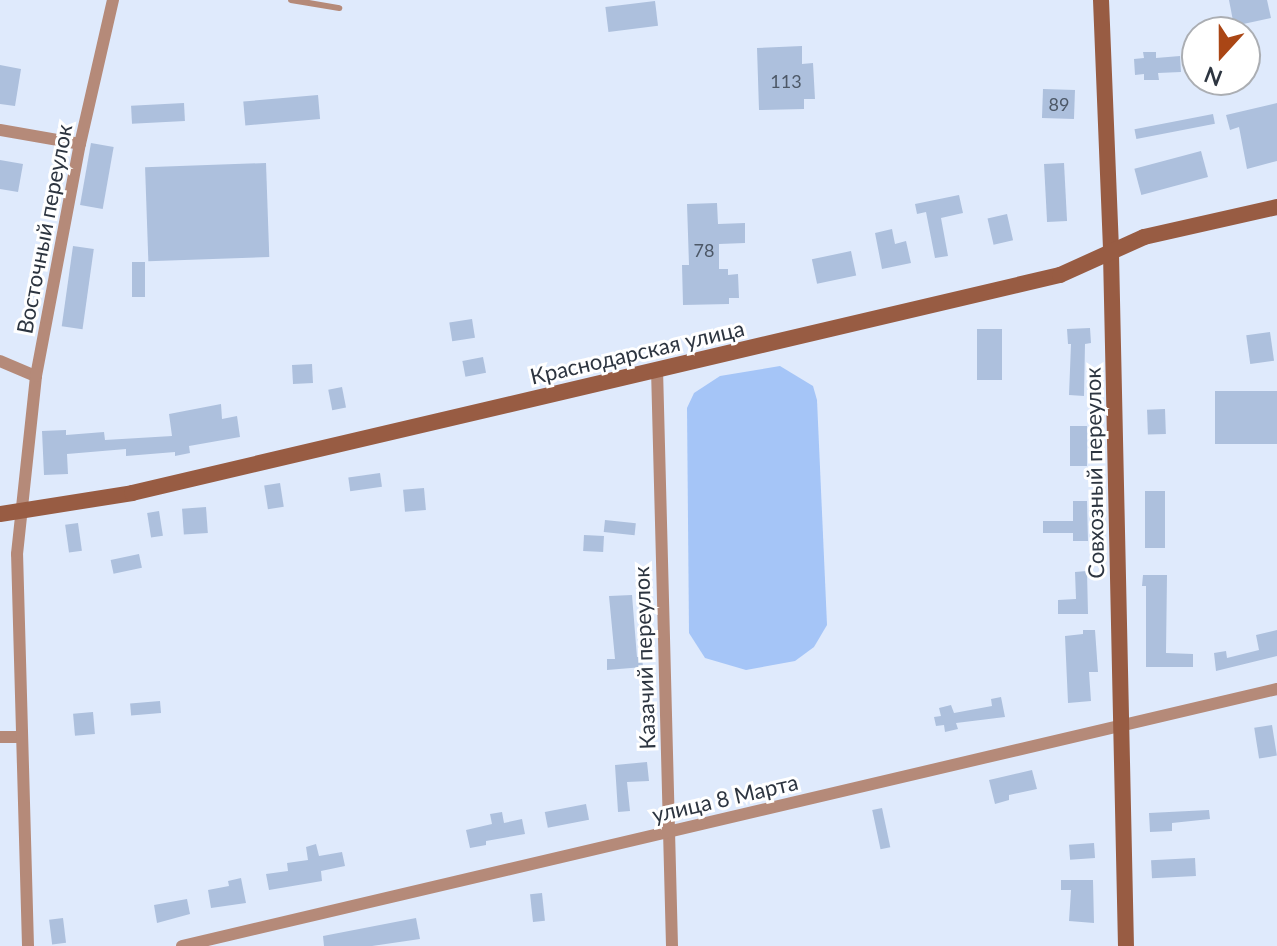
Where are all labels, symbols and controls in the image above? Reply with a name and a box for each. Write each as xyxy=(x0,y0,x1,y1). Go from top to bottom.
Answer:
north arrow xyxy=(1181,16,1261,96)
text: N xyxy=(1200,61,1226,93)
house number: 113 xyxy=(770,70,802,92)
house number: 89 xyxy=(1049,93,1069,115)
street label: Восточный переулок xyxy=(11,122,77,336)
house number: 78 xyxy=(694,239,714,261)
street label: Краснодарская улица xyxy=(527,315,747,389)
street label: Совхозный переулок xyxy=(1079,367,1109,579)
street label: Казачий переулок xyxy=(628,566,660,750)
street label: улица 8 Марта xyxy=(649,768,801,828)

